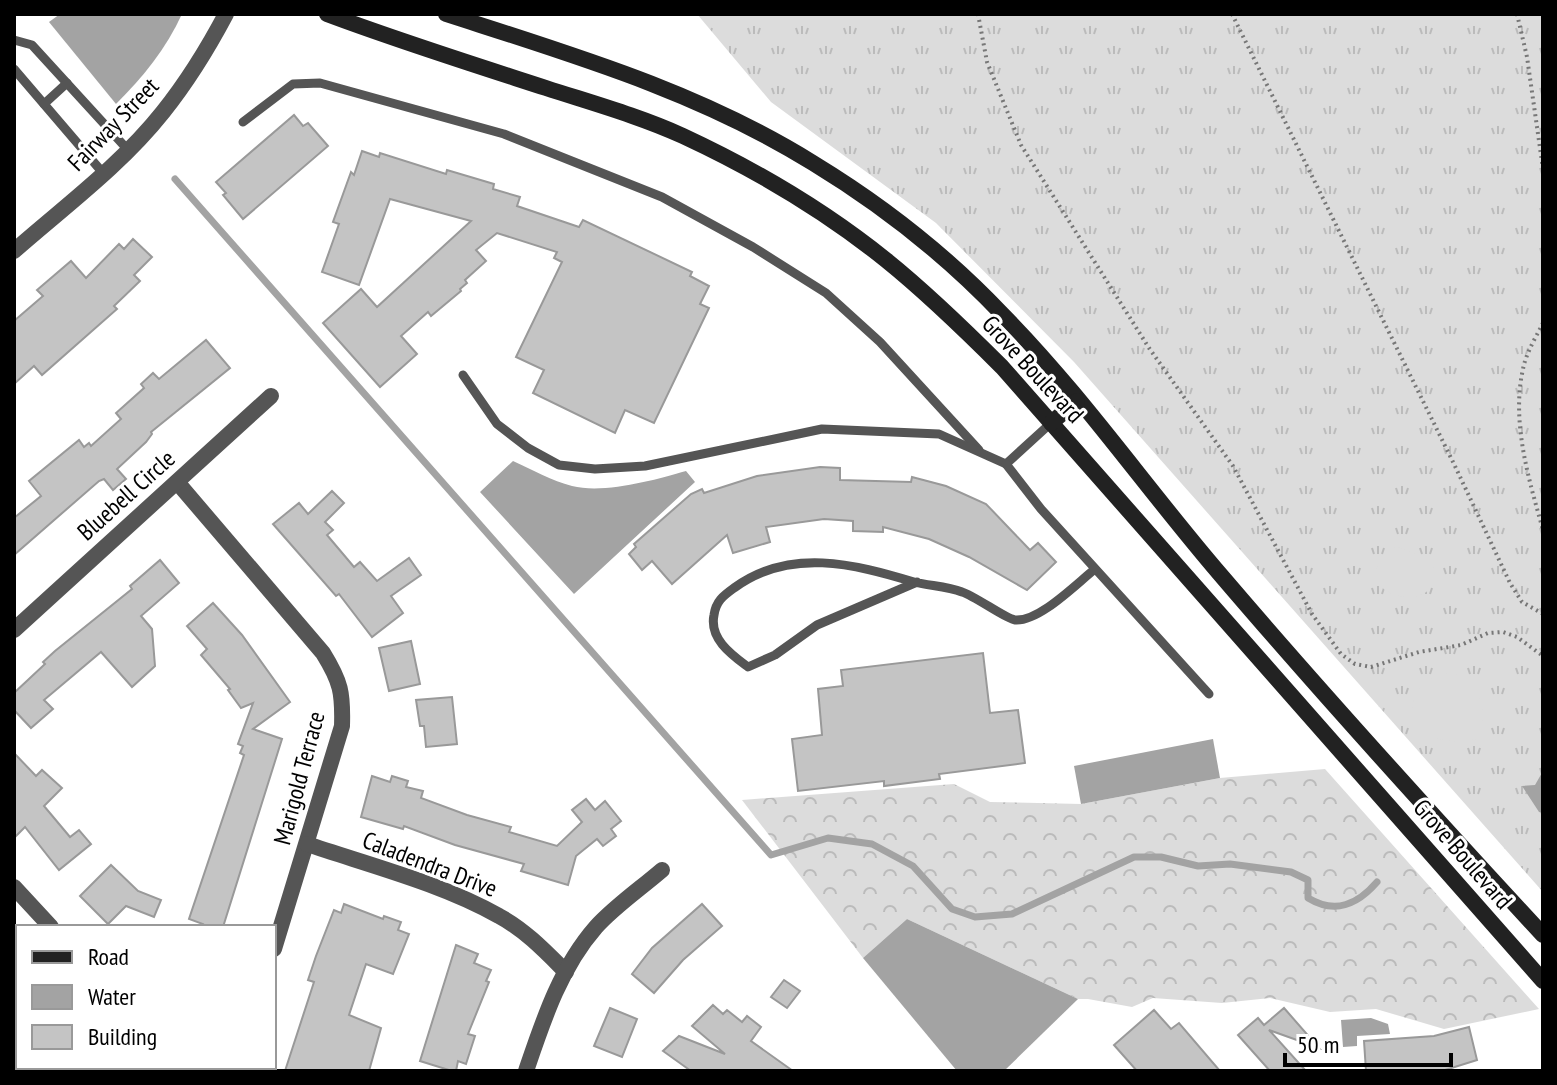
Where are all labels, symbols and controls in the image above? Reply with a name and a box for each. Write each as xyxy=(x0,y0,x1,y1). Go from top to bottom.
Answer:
street label: Fairway Street xyxy=(61,70,165,177)
street label: Grove Boulevard xyxy=(975,309,1091,429)
street label: Bluebell Circle xyxy=(71,443,181,547)
street label: Marigold Terrace xyxy=(266,708,332,848)
street label: Grove Boulevard xyxy=(1407,793,1519,915)
street label: Caladendra Drive xyxy=(358,824,502,904)
legend xyxy=(16,925,276,1069)
text: Road xyxy=(88,941,129,972)
text: Water xyxy=(88,981,136,1012)
scale bar xyxy=(1285,1017,1451,1067)
text: Building xyxy=(88,1021,157,1052)
text: 50 m xyxy=(1297,1029,1339,1060)

